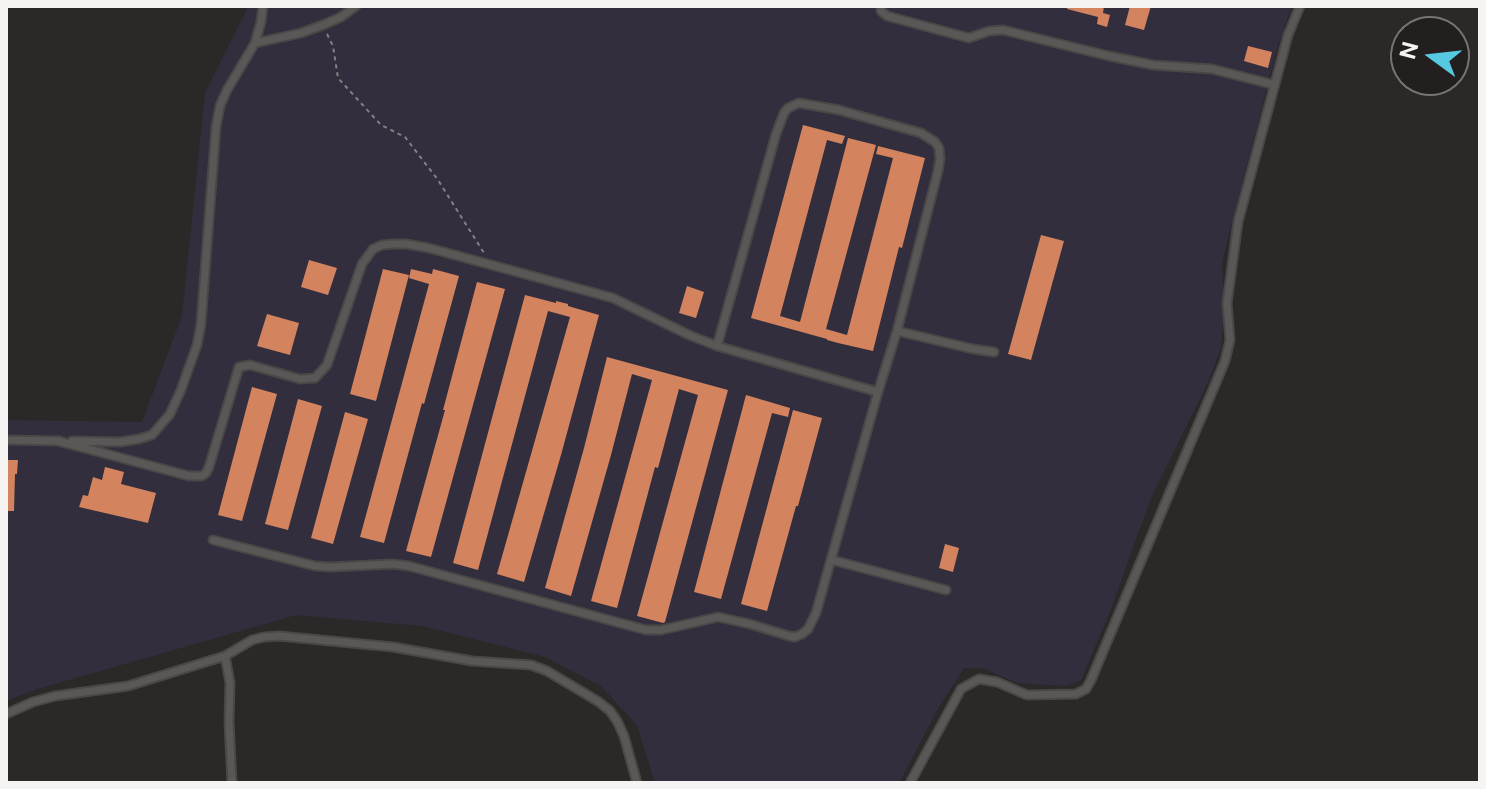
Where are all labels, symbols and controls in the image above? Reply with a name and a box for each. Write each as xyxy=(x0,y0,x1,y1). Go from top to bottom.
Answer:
north arrow xyxy=(1390,16,1470,96)
text: N xyxy=(1394,39,1424,62)

